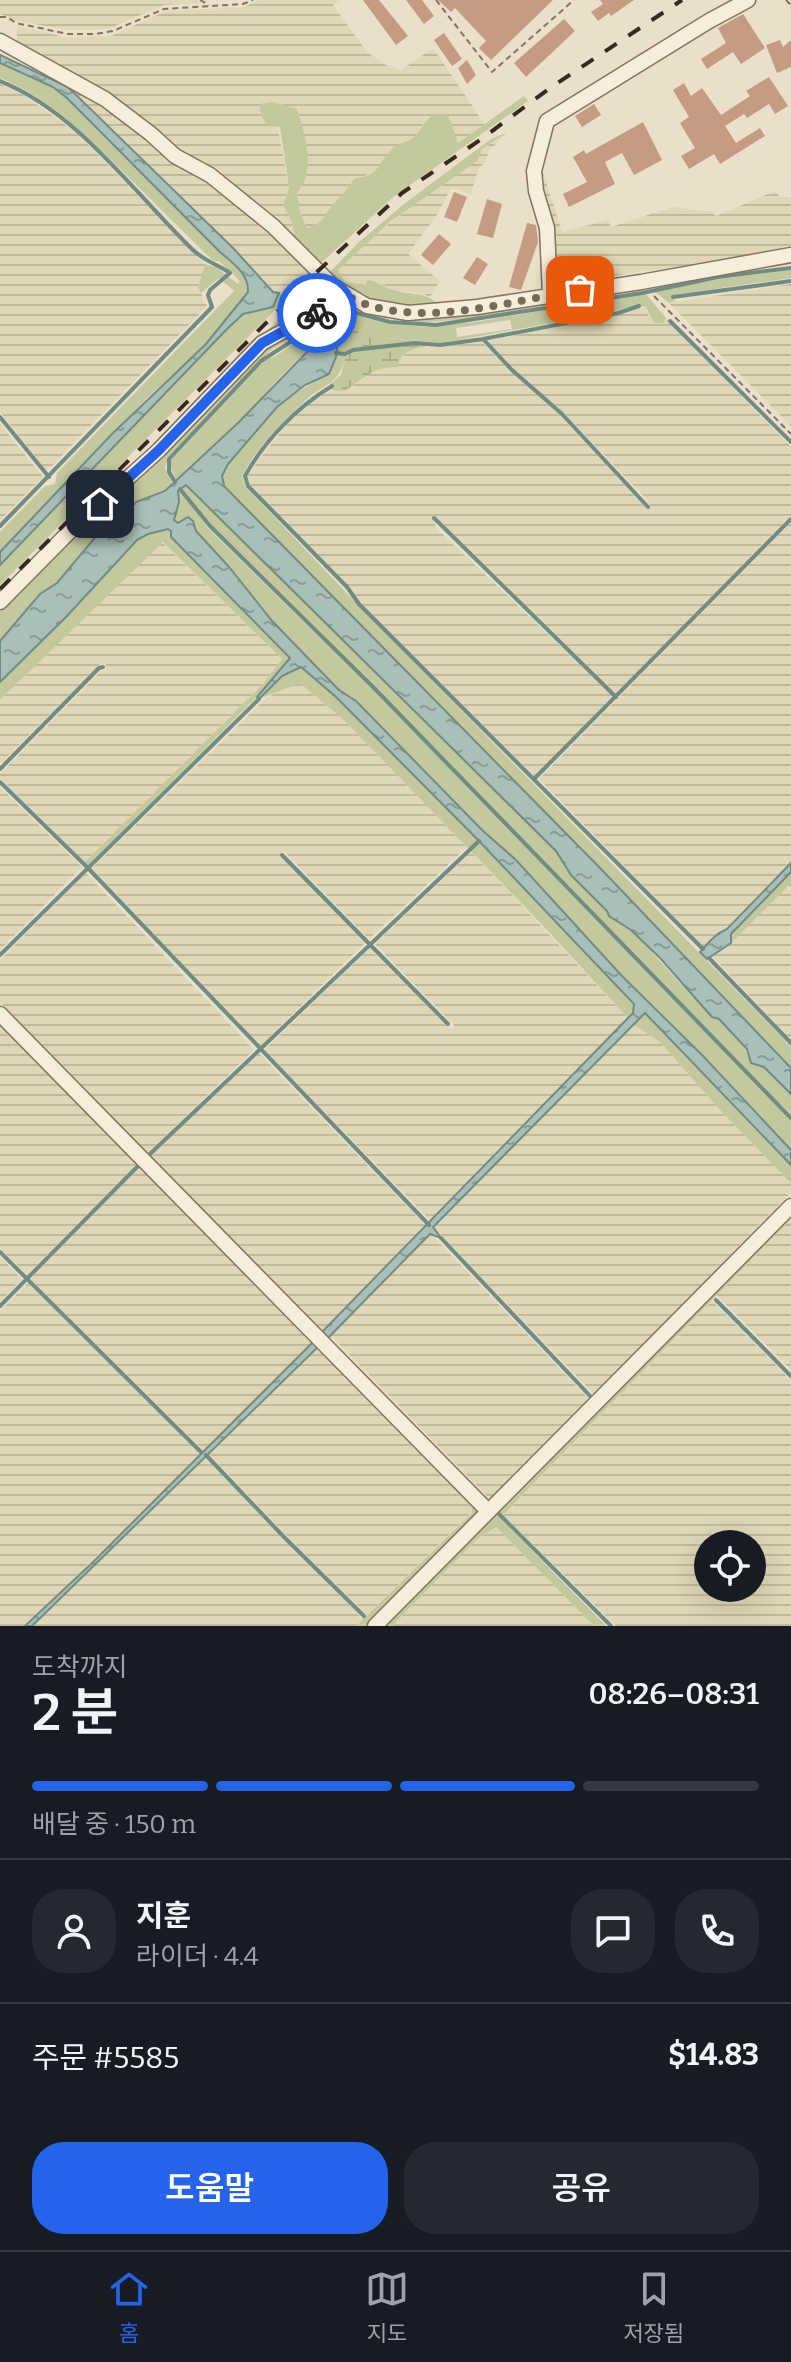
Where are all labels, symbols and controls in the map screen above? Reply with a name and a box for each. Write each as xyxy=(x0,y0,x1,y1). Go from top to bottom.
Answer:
pin xyxy=(546,256,614,324)
icon: bag xyxy=(558,268,602,312)
courier xyxy=(277,273,357,353)
icon: bike xyxy=(295,291,339,335)
pin xyxy=(66,470,134,538)
icon: home xyxy=(78,482,122,526)
map controls xyxy=(694,1530,766,1602)
button: locate xyxy=(694,1530,766,1602)
text: 도착까지 xyxy=(32,1652,128,1683)
text: 08:26–08:31 xyxy=(588,1676,759,1712)
text: 2 분 xyxy=(32,1681,119,1744)
text: 배달 중 · 150 m xyxy=(32,1809,196,1840)
button: person xyxy=(32,1889,116,1973)
button: chat xyxy=(571,1889,655,1973)
button: phone xyxy=(675,1889,759,1973)
text: 지훈 xyxy=(136,1898,191,1934)
text: 라이더 · 4.4 xyxy=(136,1941,259,1972)
text: $14.83 xyxy=(668,2037,759,2073)
text: 주문 #5585 xyxy=(32,2040,179,2076)
button: 도움말 xyxy=(32,2142,388,2234)
button: 공유 xyxy=(404,2142,759,2234)
tab: 홈 xyxy=(107,2267,151,2347)
tab: 지도 xyxy=(365,2267,409,2347)
tab: 저장됨 xyxy=(623,2267,684,2347)

